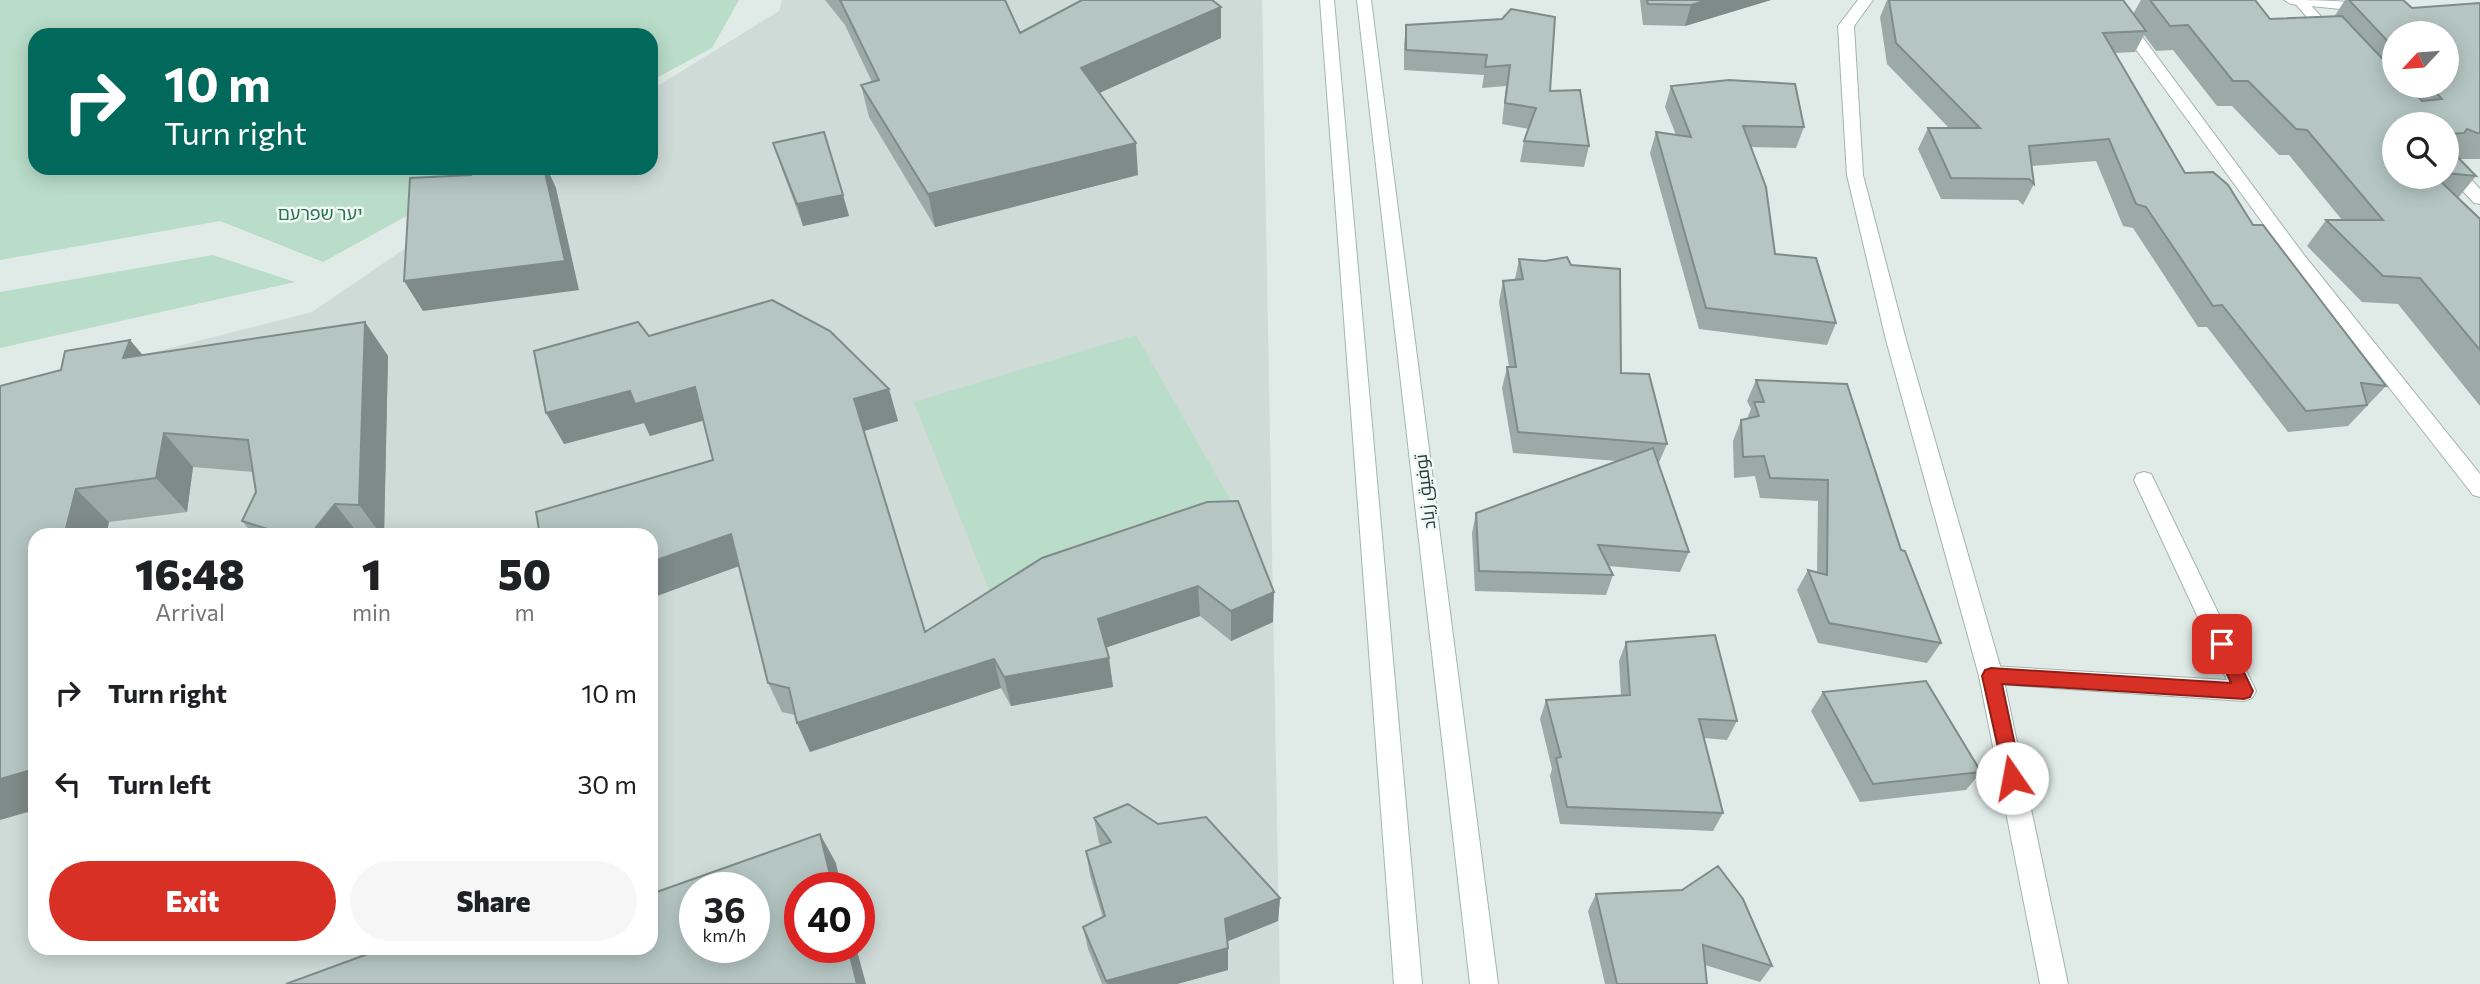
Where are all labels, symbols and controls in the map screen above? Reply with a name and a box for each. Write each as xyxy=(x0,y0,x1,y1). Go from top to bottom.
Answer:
north arrow xyxy=(2382,21,2459,98)
map controls xyxy=(2382,21,2459,189)
text: 10 m xyxy=(164,52,271,112)
icon: right xyxy=(49,56,140,147)
text: Turn right xyxy=(164,112,307,152)
button: search xyxy=(2382,112,2459,189)
park label: יער שפרעם xyxy=(277,202,363,224)
street label: توفيق زياد xyxy=(1408,453,1442,531)
text: 16:48 xyxy=(135,547,245,599)
text: 1 xyxy=(362,547,381,599)
text: 50 xyxy=(498,547,551,599)
text: Arrival xyxy=(155,598,225,626)
text: min xyxy=(352,598,391,626)
text: m xyxy=(514,598,535,626)
pin xyxy=(2192,614,2252,674)
icon: arrive xyxy=(2203,625,2241,663)
icon: right xyxy=(49,674,87,712)
text: Turn right xyxy=(108,677,227,708)
text: 10 m xyxy=(581,677,637,708)
position arrow xyxy=(1975,741,2049,815)
icon: left xyxy=(49,765,87,803)
text: Turn left xyxy=(108,768,211,799)
text: 30 m xyxy=(578,768,637,799)
button: Exit xyxy=(49,861,336,941)
button: Share xyxy=(350,861,637,941)
speed limit sign: 40 xyxy=(784,872,875,963)
text: 36 xyxy=(704,887,745,930)
text: km/h xyxy=(703,924,746,946)

